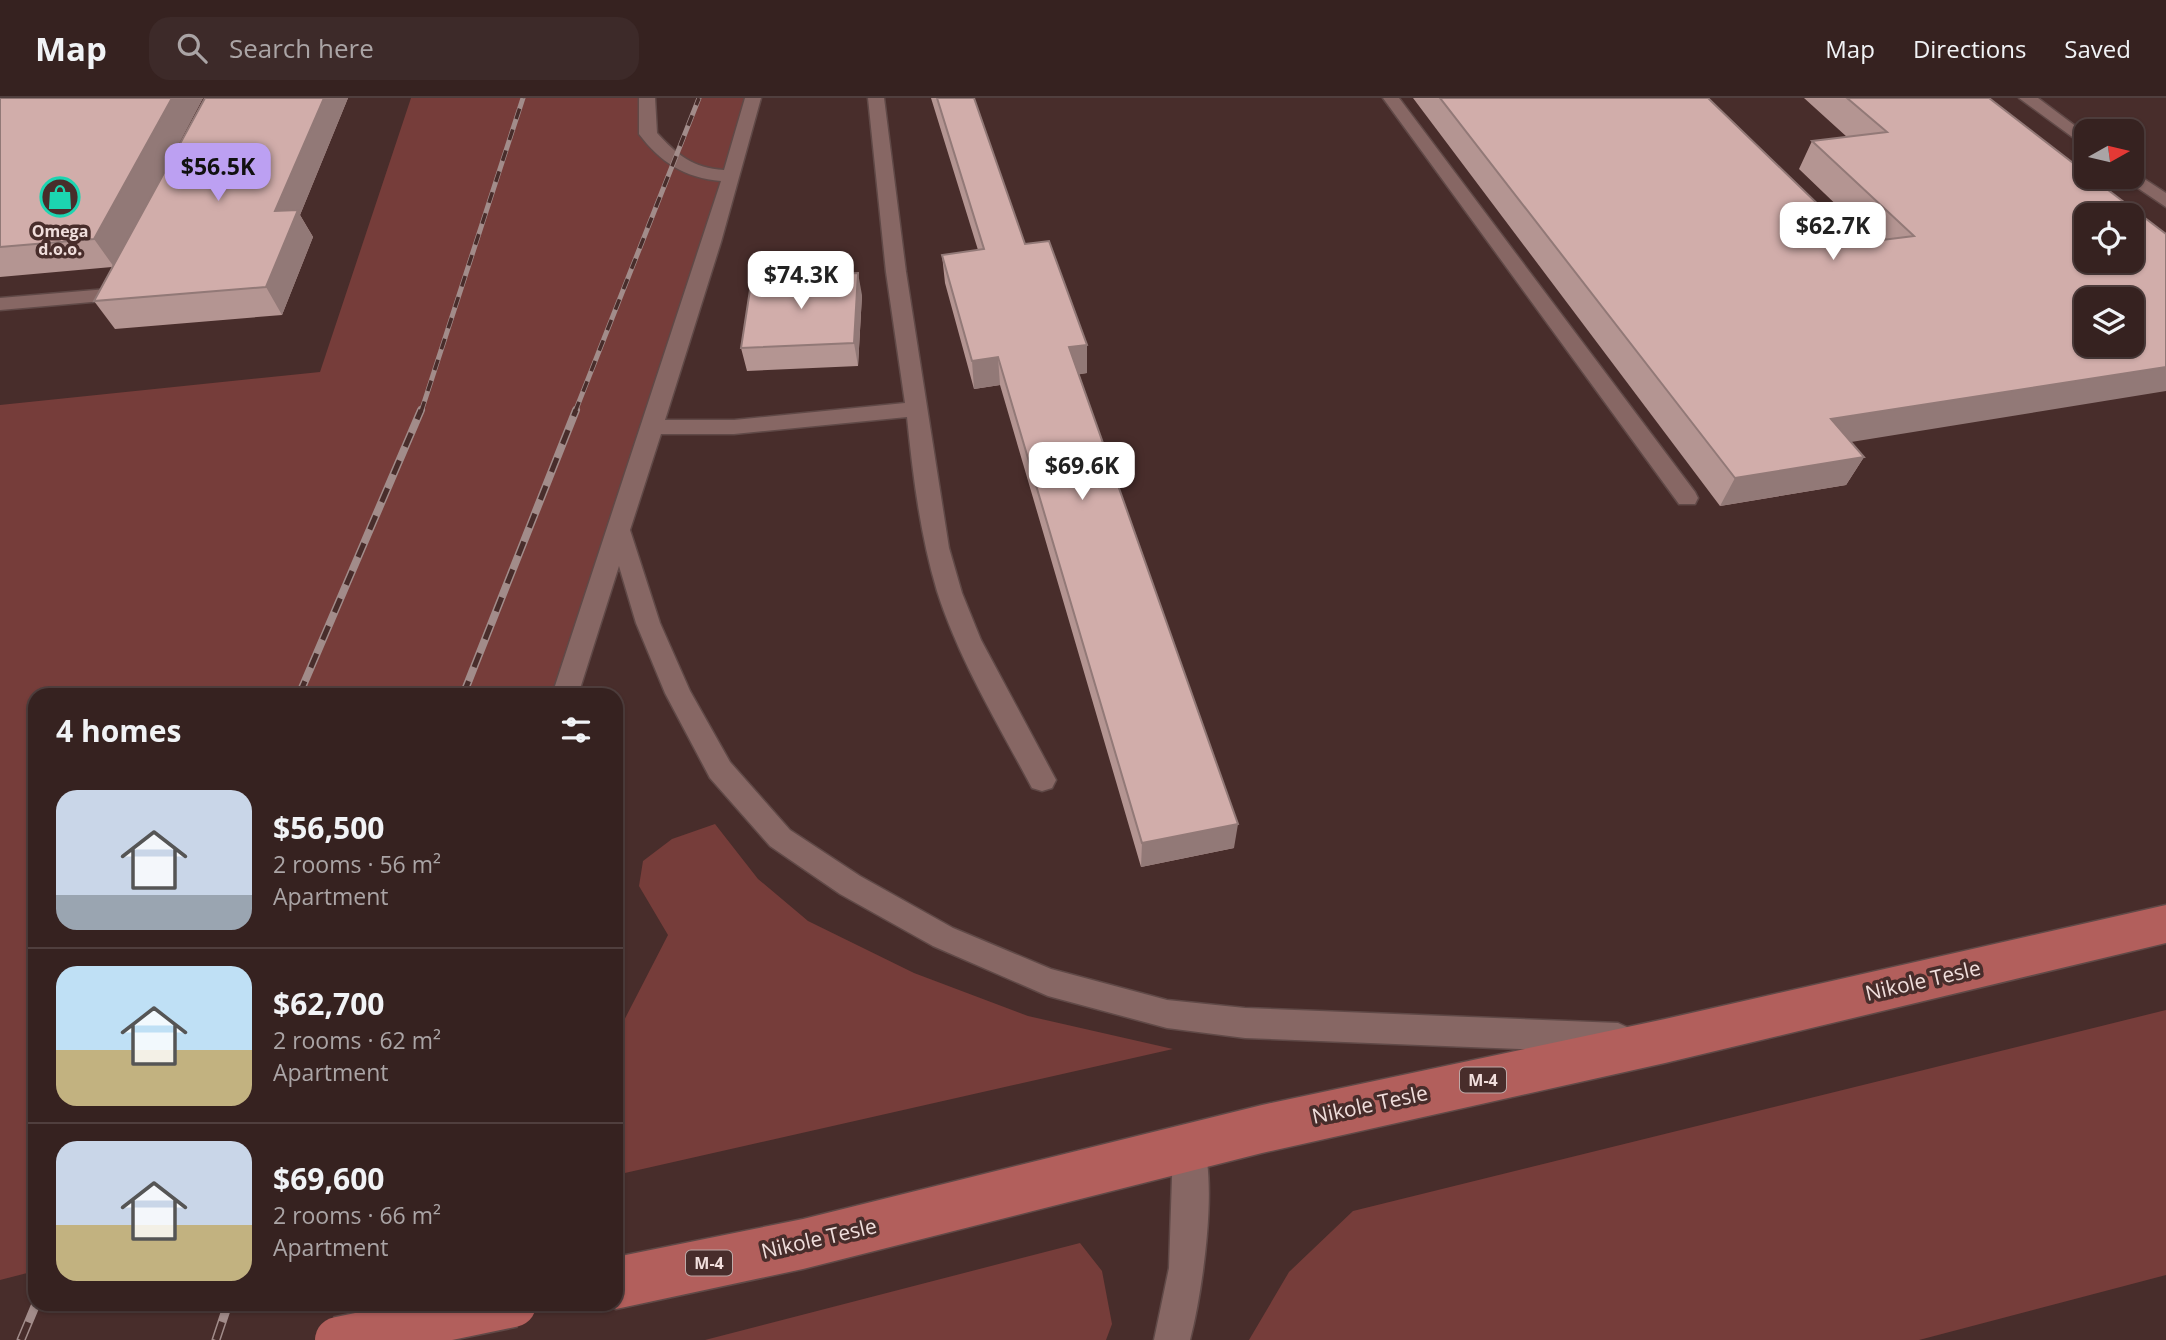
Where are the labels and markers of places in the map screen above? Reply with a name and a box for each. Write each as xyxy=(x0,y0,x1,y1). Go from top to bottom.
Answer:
pin: $56.5K xyxy=(161,144,275,203)
shop icon: Omega d.o.o. xyxy=(39,176,81,218)
pin: $62.7K xyxy=(1776,202,1890,262)
place label: Omega d.o.o. xyxy=(32,220,88,260)
pin: $74.3K xyxy=(744,252,858,311)
pin: $69.6K xyxy=(1025,442,1139,502)

